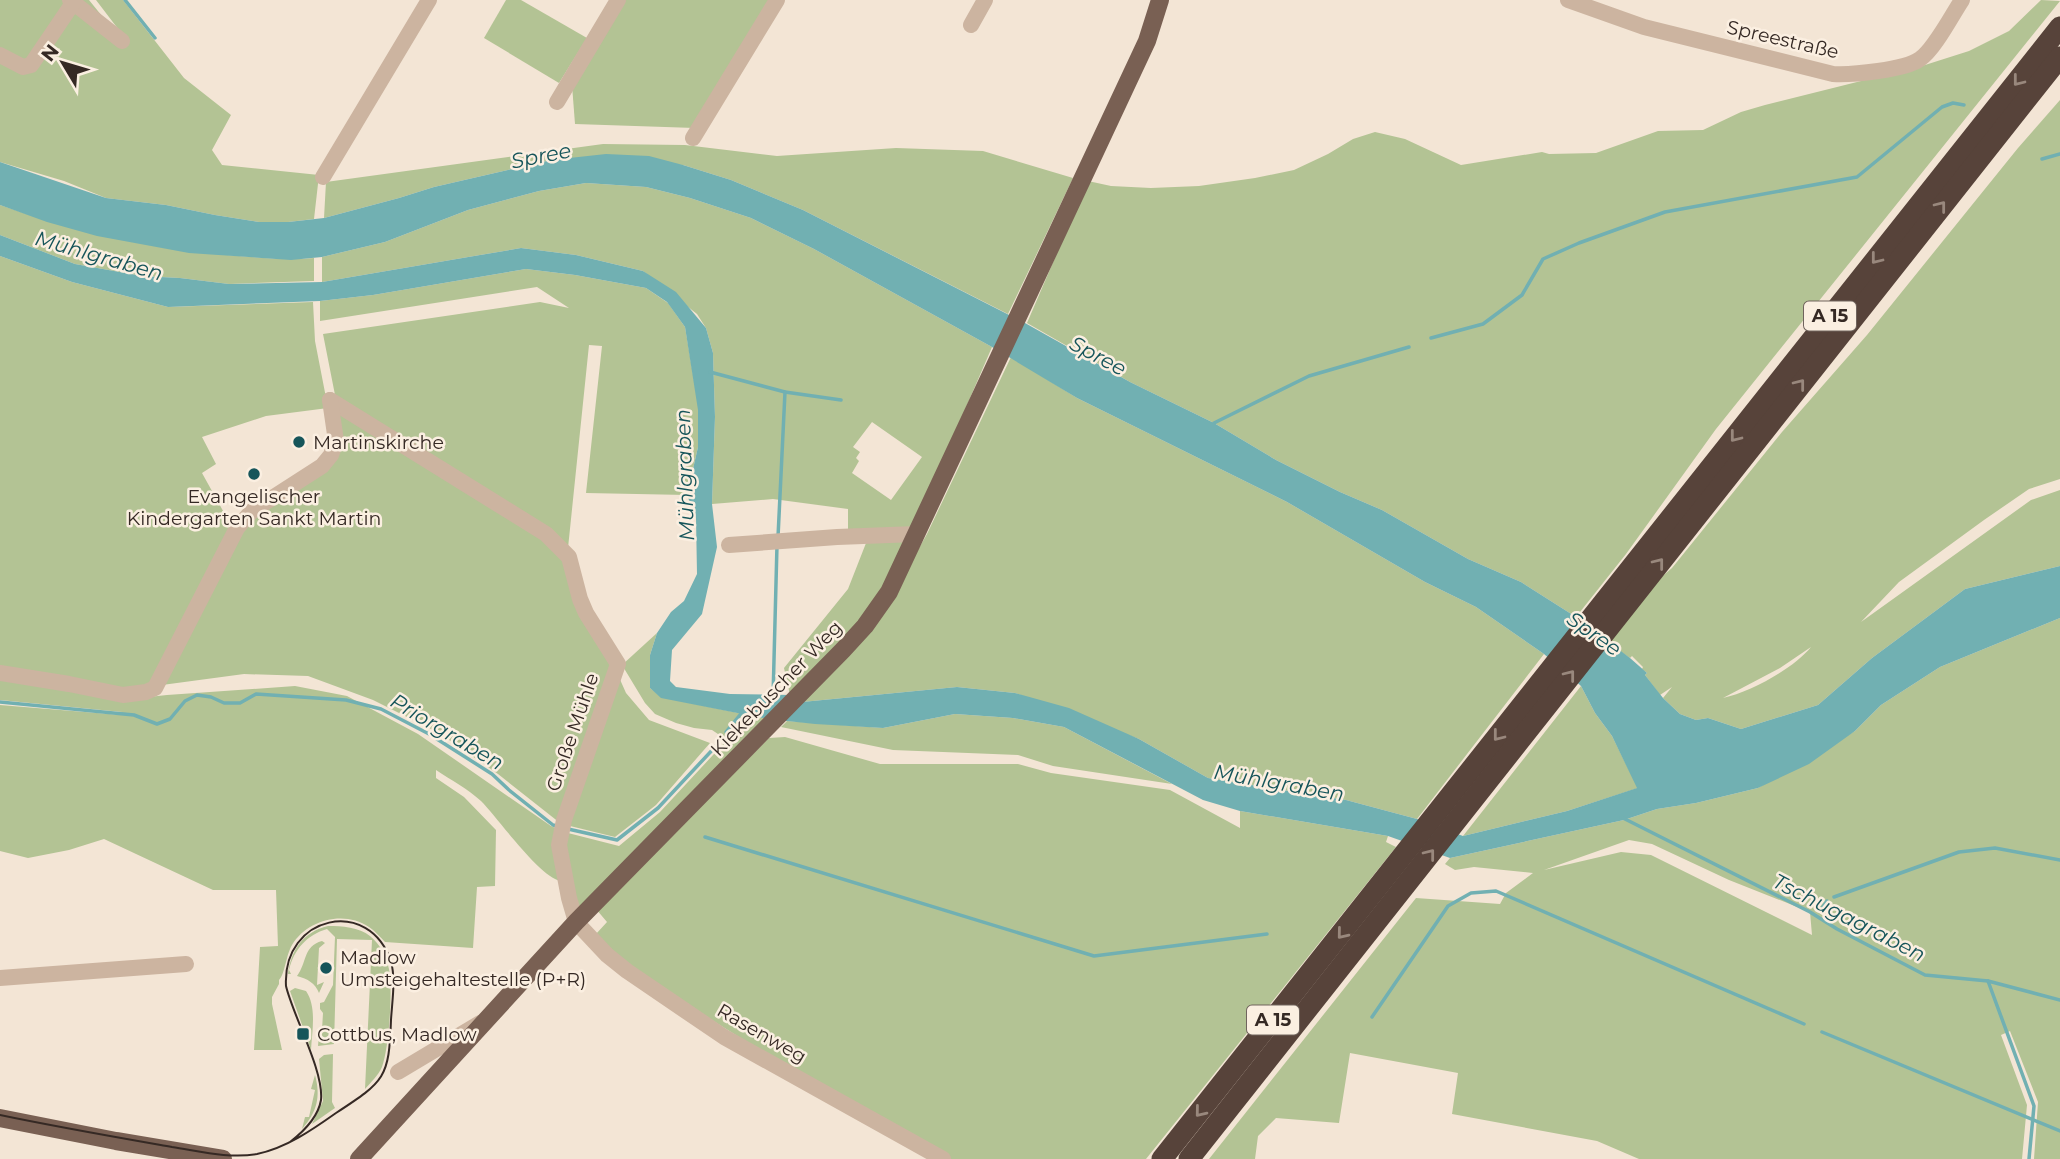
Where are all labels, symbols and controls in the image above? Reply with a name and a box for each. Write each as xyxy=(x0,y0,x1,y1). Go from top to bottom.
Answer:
street label: Spreestraße xyxy=(1725,15,1841,64)
north arrow xyxy=(28,28,98,98)
text: N xyxy=(36,40,64,66)
one-way arrow xyxy=(2013,73,2026,85)
water label: Spree xyxy=(509,137,573,174)
one-way arrow xyxy=(1933,201,1946,214)
water label: Mühlgraben xyxy=(32,225,166,286)
one-way arrow xyxy=(1872,250,1884,263)
road number: A 15 xyxy=(1804,302,1856,330)
water label: Spree xyxy=(1066,330,1131,381)
one-way arrow xyxy=(1792,380,1804,393)
water label: Mühlgraben xyxy=(670,409,699,541)
one-way arrow xyxy=(1730,429,1743,442)
place label: Martinskirche xyxy=(313,431,444,454)
marker: Martinskirche xyxy=(291,434,307,450)
marker: Evangelischer Kindergarten Sankt Martin xyxy=(246,466,262,482)
place label: Evangelischer Kindergarten Sankt Martin xyxy=(127,485,381,530)
one-way arrow xyxy=(1650,558,1663,570)
water label: Spree xyxy=(1562,606,1626,661)
street label: Kiekebuscher Weg xyxy=(706,616,847,761)
street label: Große Mühle xyxy=(542,670,603,794)
one-way arrow xyxy=(1562,671,1574,684)
water label: Priorgraben xyxy=(386,688,508,775)
one-way arrow xyxy=(1494,729,1507,741)
water label: Mühlgraben xyxy=(1212,759,1346,806)
one-way arrow xyxy=(1421,850,1434,862)
water label: Tschugagraben xyxy=(1769,868,1930,967)
one-way arrow xyxy=(1337,926,1350,938)
place label: Madlow Umsteigehaltestelle (P+R) xyxy=(340,946,586,991)
marker: Madlow Umsteigehaltestelle (P+R) xyxy=(318,960,334,976)
street label: Rasenweg xyxy=(713,999,810,1068)
road number: A 15 xyxy=(1247,1006,1299,1035)
place label: Cottbus, Madlow xyxy=(317,1023,477,1046)
marker: Cottbus, Madlow xyxy=(295,1026,311,1042)
one-way arrow xyxy=(1196,1103,1208,1116)

